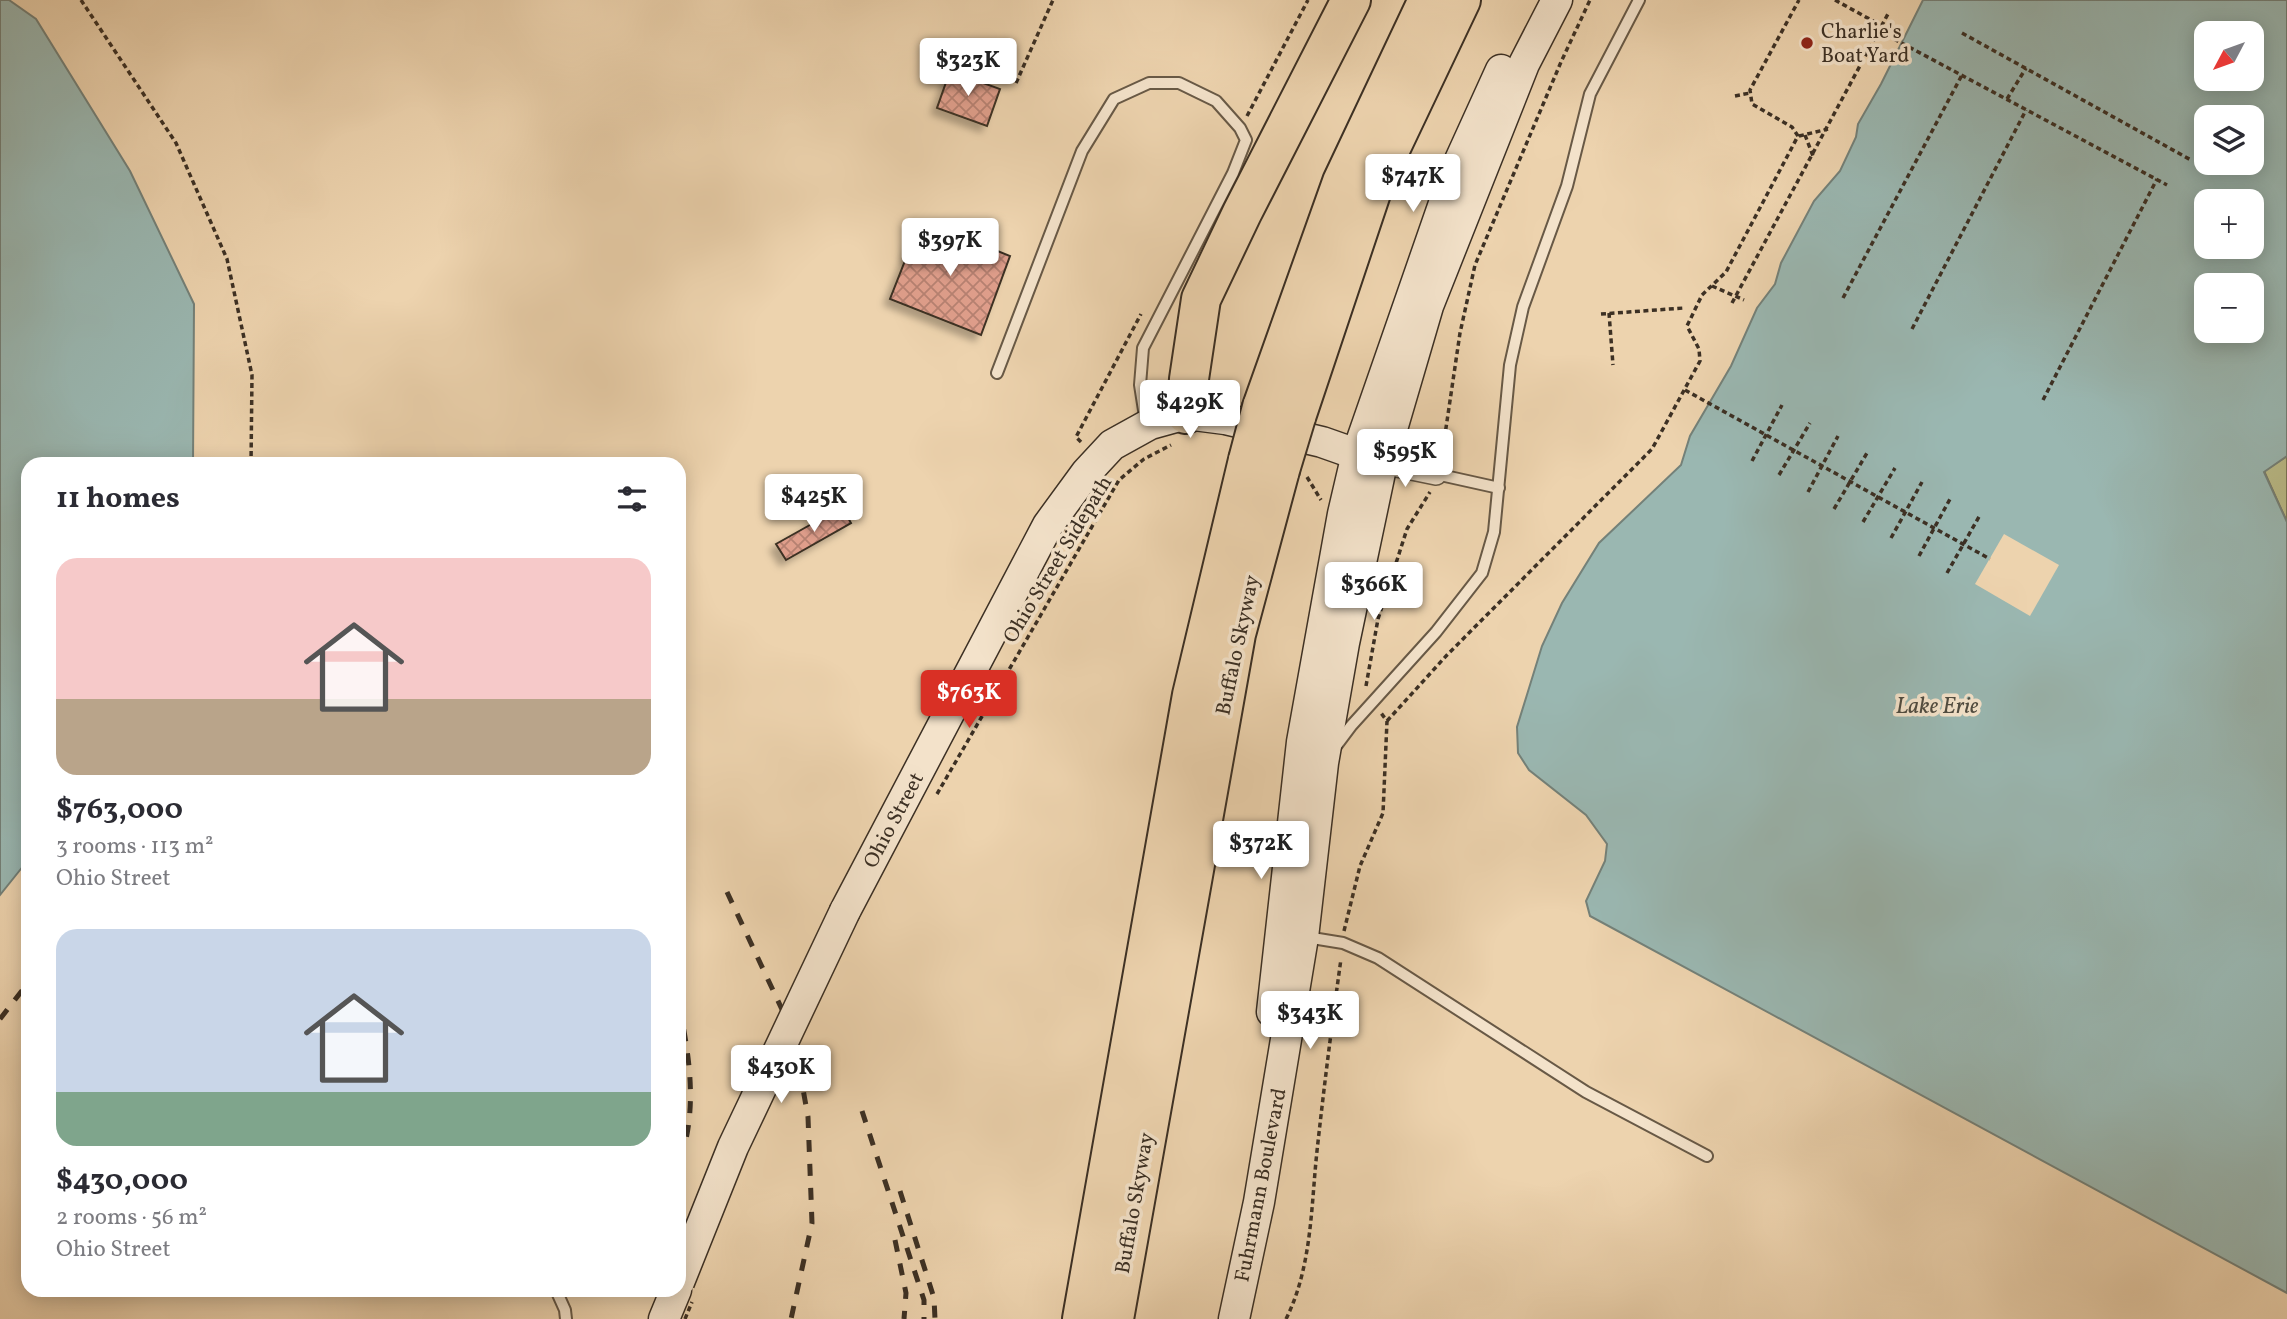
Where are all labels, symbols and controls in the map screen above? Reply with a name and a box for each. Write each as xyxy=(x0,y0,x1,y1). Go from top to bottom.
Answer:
place label: Charlie's Boat Yard xyxy=(1821,18,1909,71)
north arrow xyxy=(2194,21,2264,91)
map controls xyxy=(2194,21,2264,343)
marker: Charlie's Boat Yard xyxy=(1799,35,1815,51)
pin: $323K xyxy=(919,38,1017,98)
text: $323K xyxy=(936,45,1000,77)
button: layers xyxy=(2194,105,2264,175)
pin: $747K xyxy=(1364,154,1462,214)
text: $747K xyxy=(1381,161,1445,193)
button: + xyxy=(2194,189,2264,259)
pin: $397K xyxy=(901,218,999,278)
text: $397K xyxy=(918,225,982,257)
button: − xyxy=(2194,273,2264,343)
pin: $429K xyxy=(1141,380,1239,440)
text: $429K xyxy=(1156,387,1224,419)
pin: $595K xyxy=(1356,430,1454,489)
text: $595K xyxy=(1373,436,1437,468)
street label: Ohio Street Sidepath xyxy=(997,471,1120,649)
pin: $425K xyxy=(765,475,863,534)
text: 11 homes xyxy=(56,478,180,520)
icon: filters xyxy=(613,480,651,518)
text: $425K xyxy=(781,481,847,513)
pin: $366K xyxy=(1325,562,1423,622)
text: $366K xyxy=(1341,569,1407,601)
street label: Buffalo Skyway xyxy=(1209,572,1268,718)
icon: home xyxy=(291,604,417,730)
pin: $763K xyxy=(920,670,1018,730)
text: $763K xyxy=(937,677,1001,709)
water label: Lake Erie xyxy=(1896,691,1979,723)
street label: Ohio Street xyxy=(857,768,932,874)
text: $763,000 xyxy=(56,789,183,831)
pin: $372K xyxy=(1212,822,1310,881)
text: $372K xyxy=(1229,828,1293,860)
text: 3 rooms · 113 m² xyxy=(56,831,214,863)
text: Ohio Street xyxy=(56,863,171,895)
icon: home xyxy=(291,975,417,1101)
pin: $343K xyxy=(1261,992,1359,1051)
text: $343K xyxy=(1277,998,1343,1030)
pin: $430K xyxy=(732,1046,830,1105)
text: $430K xyxy=(747,1052,815,1084)
street label: Fuhrmann Boulevard xyxy=(1228,1086,1294,1285)
street label: Buffalo Skyway xyxy=(1109,1130,1162,1276)
text: $430,000 xyxy=(56,1160,188,1202)
text: 2 rooms · 56 m² xyxy=(56,1202,207,1234)
text: Ohio Street xyxy=(56,1234,171,1266)

